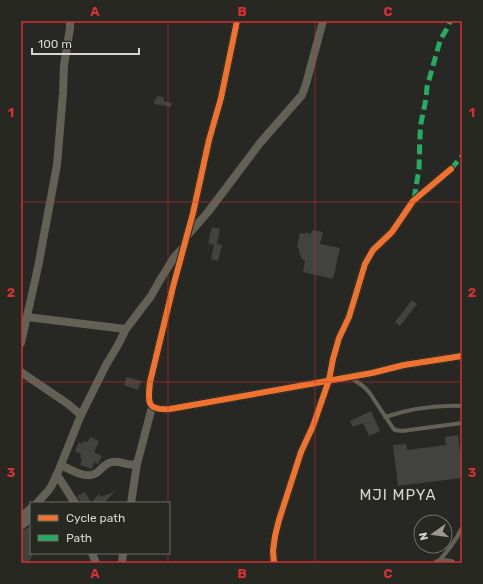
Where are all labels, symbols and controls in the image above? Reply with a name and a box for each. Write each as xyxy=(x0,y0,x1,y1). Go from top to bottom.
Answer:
text: A xyxy=(90,4,100,19)
text: B xyxy=(237,4,247,19)
text: C xyxy=(383,4,393,19)
scale bar xyxy=(32,30,139,56)
text: 100 m xyxy=(38,37,72,51)
text: 1 xyxy=(8,105,14,120)
text: 1 xyxy=(469,105,475,120)
text: 2 xyxy=(7,285,15,300)
text: 2 xyxy=(468,285,476,300)
text: 3 xyxy=(7,465,16,480)
text: 3 xyxy=(468,465,477,480)
district label: MJI MPYA xyxy=(359,486,437,504)
legend xyxy=(30,502,170,554)
text: Cycle path xyxy=(66,511,125,525)
north arrow xyxy=(413,514,453,554)
text: Path xyxy=(66,531,92,545)
text: N xyxy=(416,531,431,542)
text: A xyxy=(90,566,100,581)
text: B xyxy=(237,566,247,581)
text: C xyxy=(383,566,393,581)

